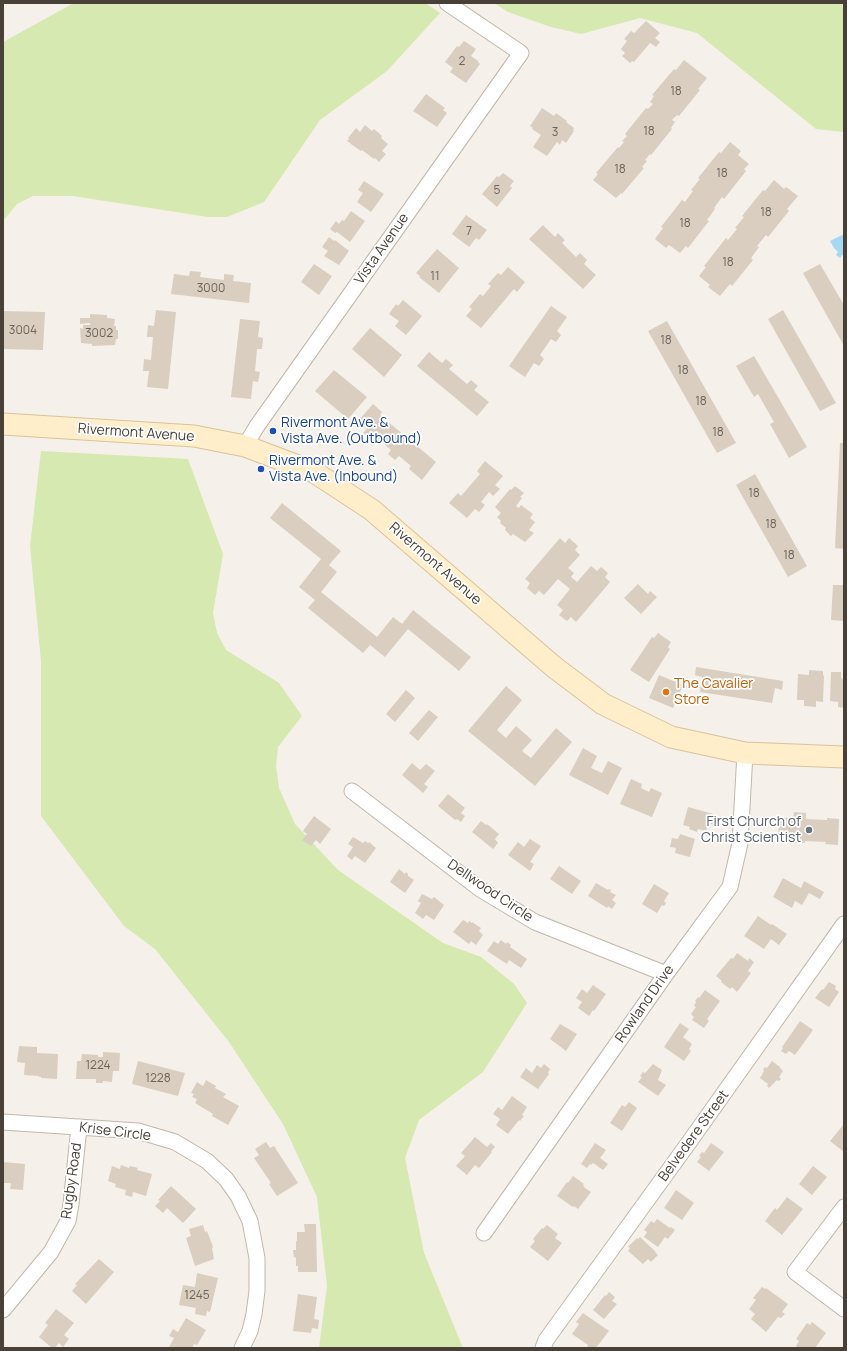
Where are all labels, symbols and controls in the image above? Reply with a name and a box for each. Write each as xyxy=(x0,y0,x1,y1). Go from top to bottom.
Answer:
house number: 2 xyxy=(459,55,465,69)
house number: 18 xyxy=(670,85,682,99)
house number: 18 xyxy=(643,125,655,139)
house number: 3 xyxy=(552,126,558,140)
house number: 18 xyxy=(614,163,626,177)
house number: 18 xyxy=(716,167,728,181)
house number: 5 xyxy=(494,184,500,198)
house number: 18 xyxy=(760,206,772,220)
street label: Vista Avenue xyxy=(351,210,413,288)
house number: 18 xyxy=(679,217,691,231)
house number: 7 xyxy=(466,225,472,239)
house number: 18 xyxy=(722,256,734,270)
house number: 11 xyxy=(430,270,440,284)
house number: 3000 xyxy=(197,282,225,296)
house number: 3004 xyxy=(9,324,37,338)
house number: 3002 xyxy=(85,327,113,341)
house number: 18 xyxy=(660,334,672,348)
house number: 18 xyxy=(677,364,689,378)
house number: 18 xyxy=(695,395,707,409)
place label: Rivermont Ave. & Vista Ave. (Outbound) xyxy=(281,415,422,448)
street label: Rivermont Avenue xyxy=(77,421,195,445)
marker: Rivermont Ave. & Vista Ave. (Outbound) xyxy=(268,426,278,436)
house number: 18 xyxy=(712,426,724,440)
place label: Rivermont Ave. & Vista Ave. (Inbound) xyxy=(269,453,398,486)
marker: Rivermont Ave. & Vista Ave. (Inbound) xyxy=(256,464,266,474)
house number: 18 xyxy=(748,487,760,501)
house number: 18 xyxy=(765,518,777,532)
street label: Rivermont Avenue xyxy=(385,519,485,609)
house number: 18 xyxy=(783,549,795,563)
place label: The Cavalier Store xyxy=(674,676,753,708)
marker: The Cavalier Store xyxy=(661,687,671,697)
place label: First Church of Christ Scientist xyxy=(701,814,801,846)
marker: First Church of Christ Scientist xyxy=(804,825,814,835)
street label: Dellwood Circle xyxy=(444,856,536,926)
street label: Rowland Drive xyxy=(612,962,678,1046)
house number: 1224 xyxy=(85,1059,111,1073)
house number: 1228 xyxy=(145,1072,171,1086)
street label: Belvedere Street xyxy=(655,1087,733,1185)
street label: Krise Circle xyxy=(78,1119,152,1145)
street label: Rugby Road xyxy=(58,1142,86,1220)
house number: 1245 xyxy=(184,1289,210,1303)

